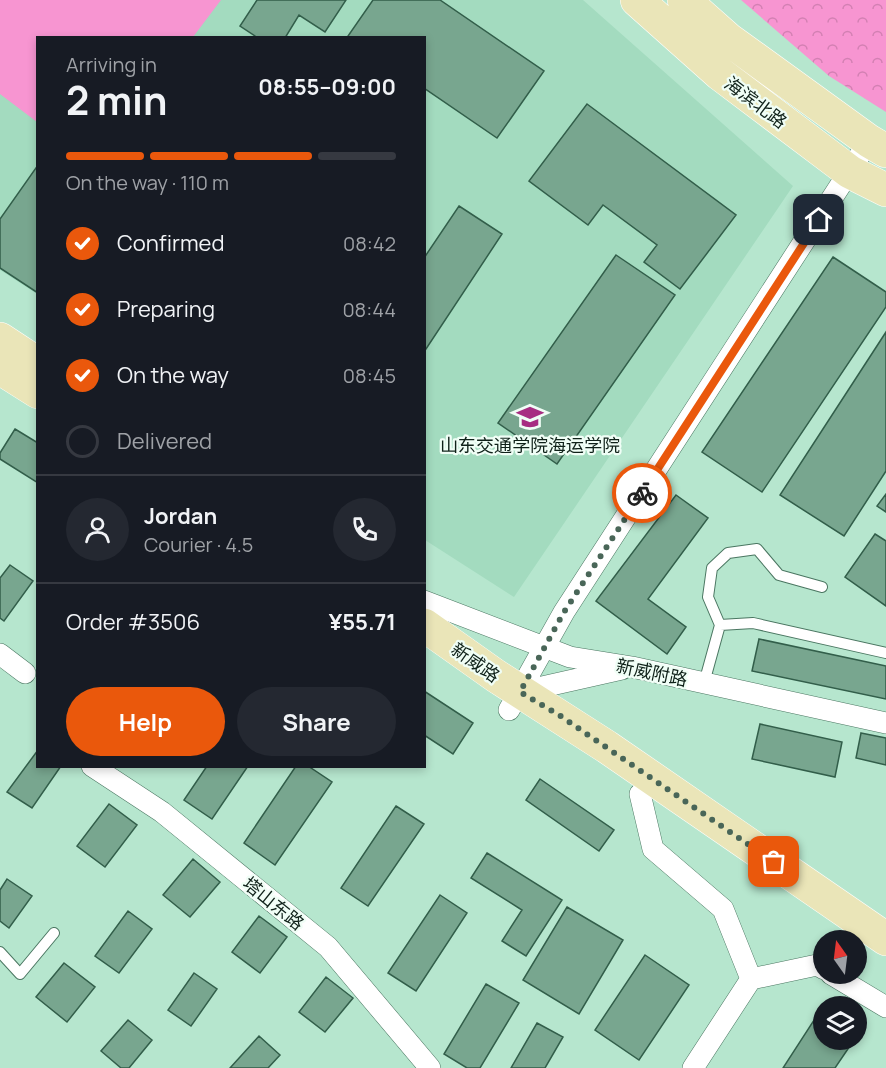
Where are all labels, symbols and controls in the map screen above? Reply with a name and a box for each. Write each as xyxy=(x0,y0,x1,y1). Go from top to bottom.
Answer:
text: Arriving in xyxy=(66,51,157,78)
street label: 海滨北路 xyxy=(720,71,792,133)
text: 08:55–09:00 xyxy=(258,72,396,102)
text: 2 min xyxy=(66,73,167,127)
text: On the way · 110 m xyxy=(66,169,229,196)
pin xyxy=(793,194,844,245)
icon: home xyxy=(802,203,835,236)
icon: check xyxy=(66,227,99,260)
text: Confirmed xyxy=(117,228,225,258)
text: 08:42 xyxy=(343,230,396,257)
icon: check xyxy=(66,293,99,326)
text: Preparing xyxy=(117,294,215,324)
text: 08:44 xyxy=(342,296,396,323)
icon: check xyxy=(66,359,99,392)
text: On the way xyxy=(117,360,229,390)
text: 08:45 xyxy=(343,362,396,389)
school or university icon: 山东交通学院海运学院 xyxy=(515,402,545,432)
text: Delivered xyxy=(117,426,212,456)
place label: 山东交通学院海运学院 xyxy=(440,433,620,457)
courier xyxy=(612,463,672,523)
icon: bike xyxy=(626,477,659,510)
button: person xyxy=(66,498,129,561)
button: phone xyxy=(333,498,396,561)
text: Jordan xyxy=(144,501,217,531)
text: Courier · 4.5 xyxy=(144,531,253,558)
text: Order #3506 xyxy=(66,607,200,637)
text: ¥55.71 xyxy=(329,607,396,637)
street label: 新威路 xyxy=(447,637,505,687)
street label: 新威附路 xyxy=(614,653,690,691)
button: Help xyxy=(66,687,225,756)
button: Share xyxy=(237,687,396,756)
pin xyxy=(748,836,799,887)
icon: bag xyxy=(757,845,790,878)
street label: 塔山东路 xyxy=(238,871,310,935)
north arrow xyxy=(813,930,867,984)
map controls xyxy=(813,930,867,1050)
button: layers xyxy=(813,996,867,1050)

